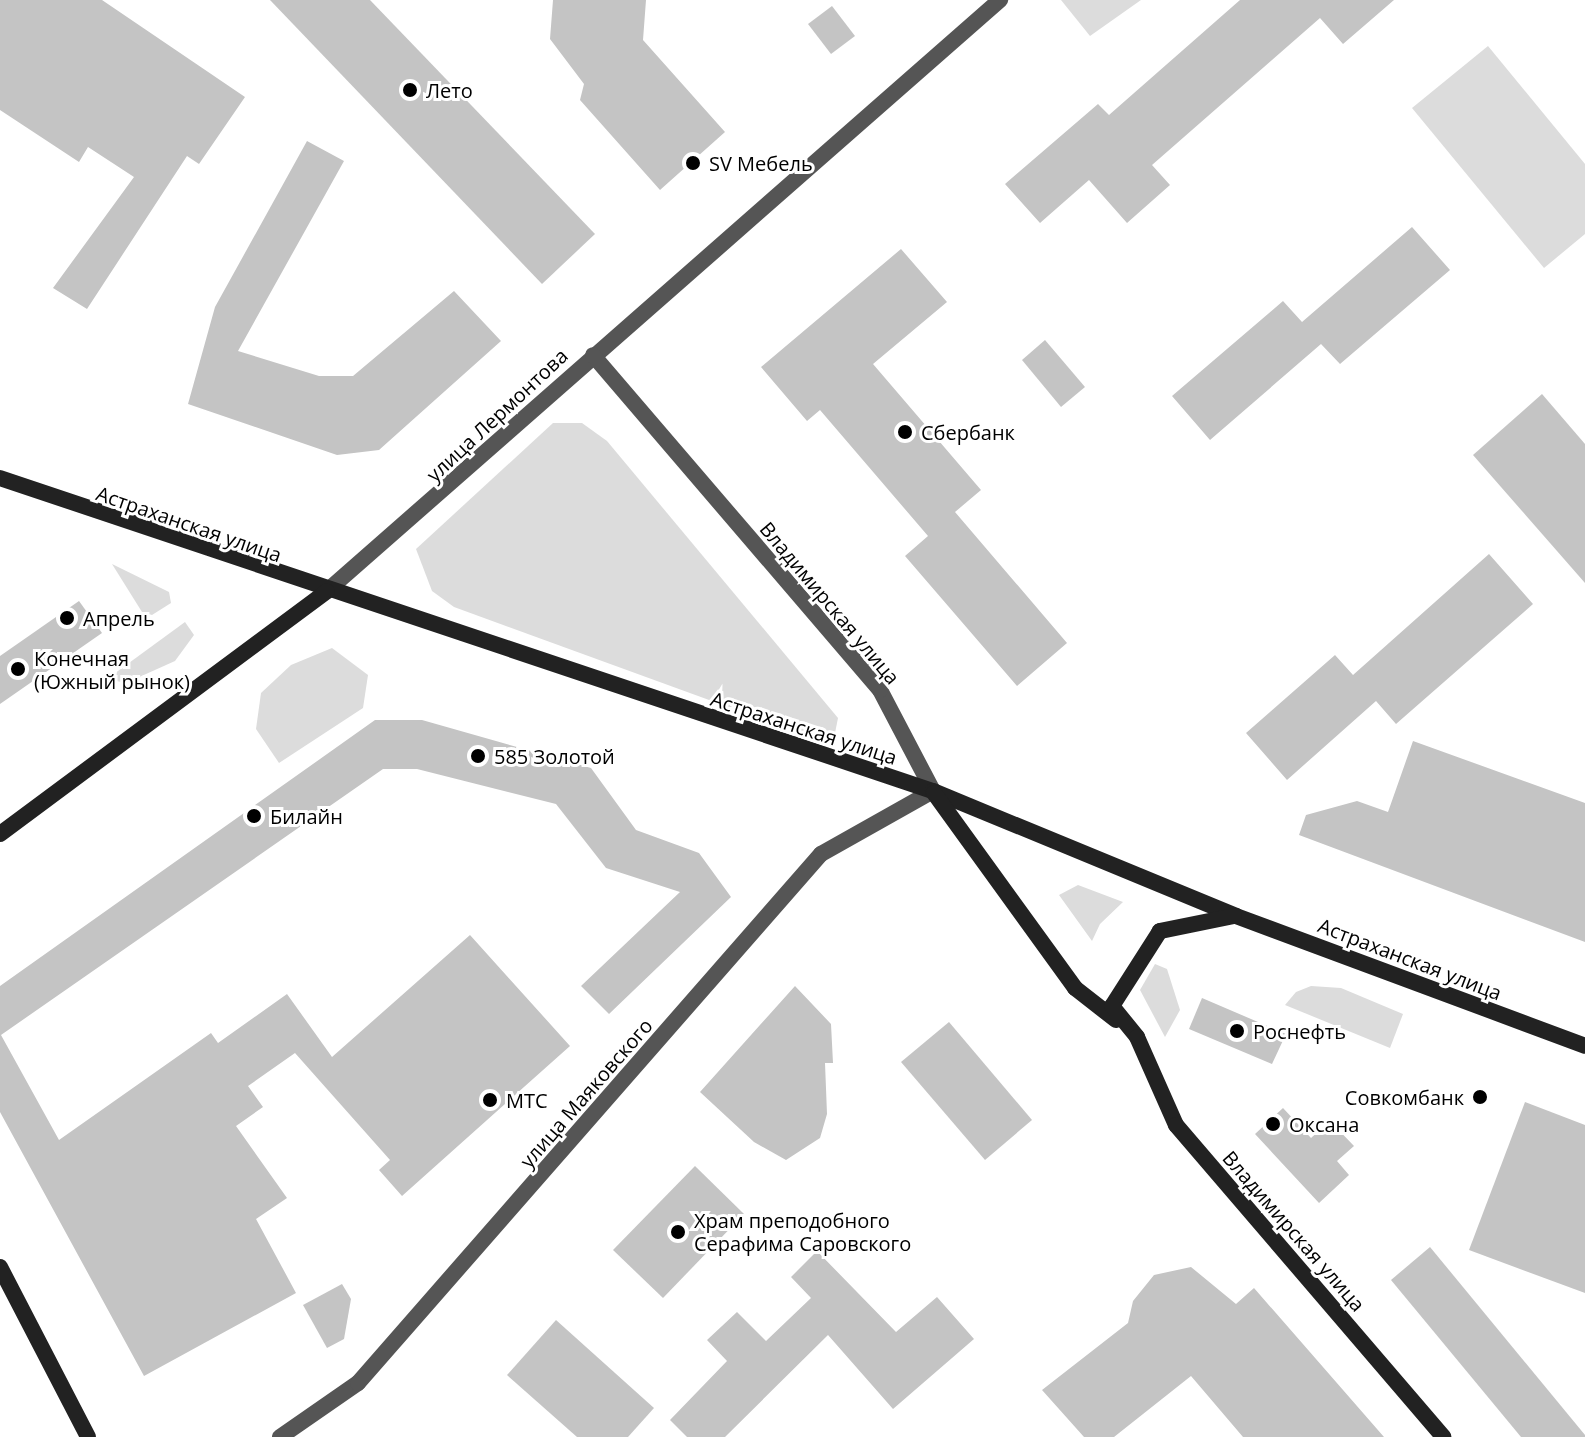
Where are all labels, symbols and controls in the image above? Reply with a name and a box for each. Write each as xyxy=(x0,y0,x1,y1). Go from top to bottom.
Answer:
place label: Лето xyxy=(426,78,473,102)
marker: Лето xyxy=(401,81,419,99)
place label: SV Мебель xyxy=(709,151,813,175)
marker: SV Мебель xyxy=(684,154,702,172)
street label: улица Лермонтова xyxy=(422,344,572,486)
place label: Сбербанк xyxy=(921,420,1015,444)
marker: Сбербанк xyxy=(896,423,914,441)
street label: Астраханская улица xyxy=(93,481,285,567)
street label: Владимирская улица xyxy=(755,517,905,689)
place label: Апрель xyxy=(83,606,155,630)
marker: Апрель xyxy=(58,609,76,627)
place label: Конечная (Южный рынок) xyxy=(34,646,190,693)
marker: Конечная (Южный рынок) xyxy=(9,660,27,678)
street label: Астраханская улица xyxy=(708,687,900,769)
place label: 585 Золотой xyxy=(494,744,615,768)
marker: 585 Золотой xyxy=(469,747,487,765)
place label: Билайн xyxy=(270,804,343,828)
marker: Билайн xyxy=(245,807,263,825)
street label: Астраханская улица xyxy=(1315,913,1505,1005)
street label: улица Маяковского xyxy=(515,1014,657,1172)
place label: Роснефть xyxy=(1253,1019,1346,1043)
marker: Роснефть xyxy=(1228,1022,1246,1040)
place label: Совкомбанк xyxy=(1345,1085,1464,1109)
place label: МТС xyxy=(506,1088,548,1112)
marker: Совкомбанк xyxy=(1471,1088,1489,1106)
marker: МТС xyxy=(481,1091,499,1109)
place label: Оксана xyxy=(1289,1112,1359,1136)
marker: Оксана xyxy=(1264,1115,1282,1133)
street label: Владимирская улица xyxy=(1218,1146,1370,1316)
place label: Храм преподобного Серафима Саровского xyxy=(694,1208,911,1255)
marker: Храм преподобного Серафима Саровского xyxy=(669,1223,687,1241)

